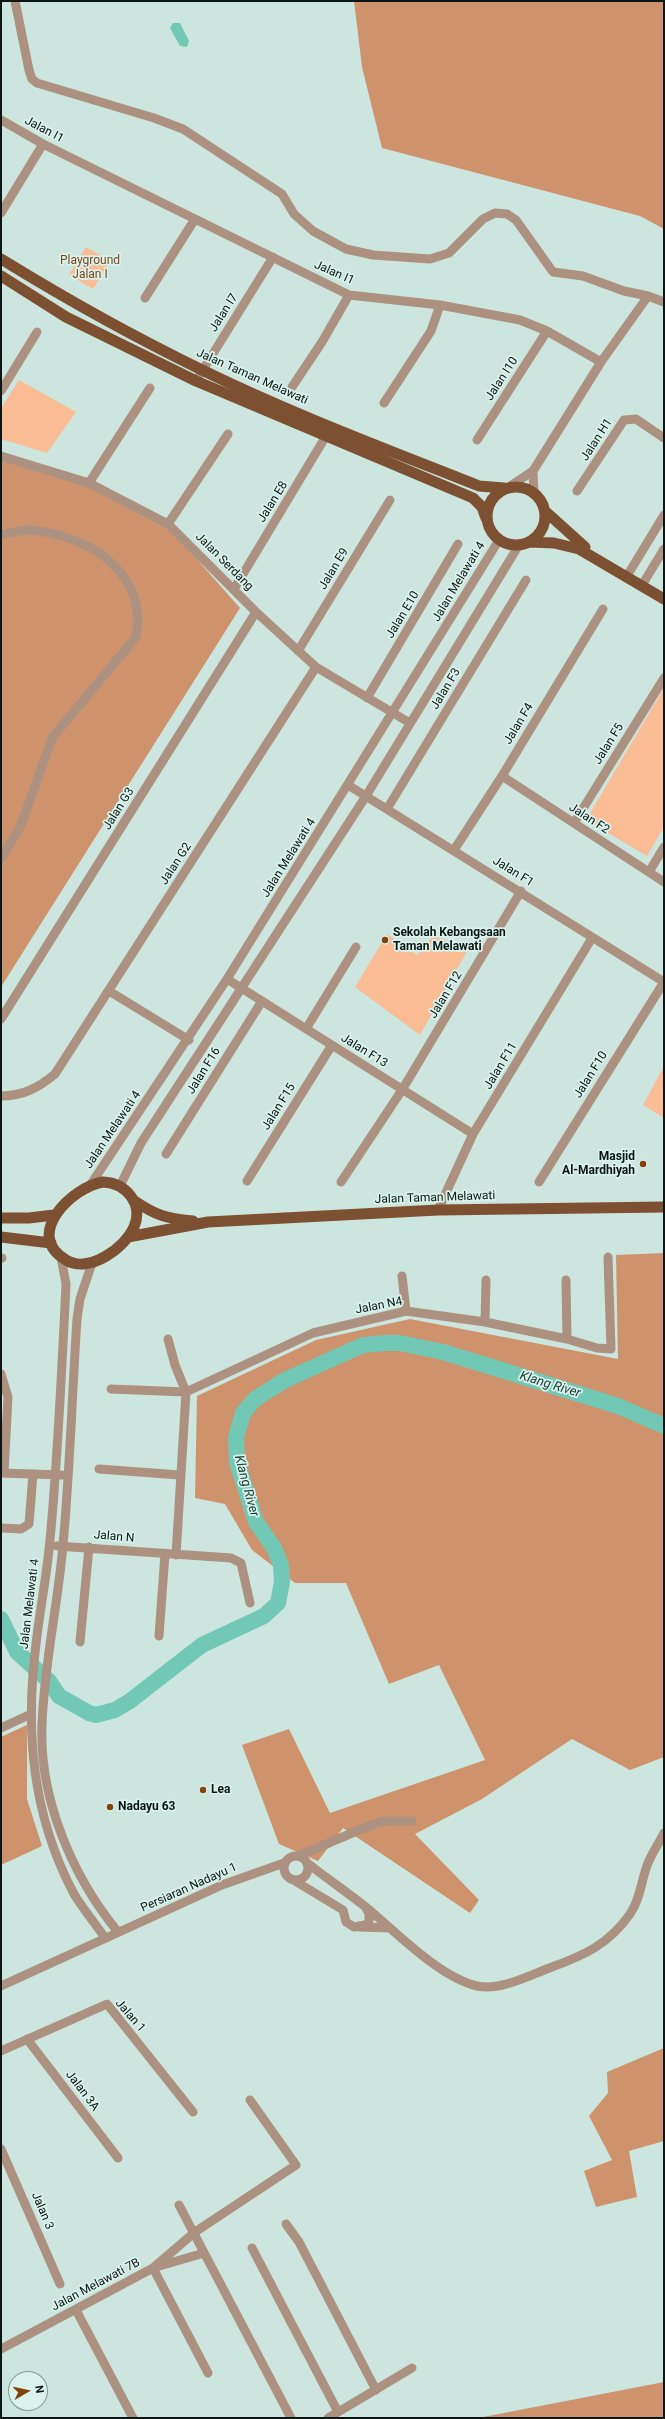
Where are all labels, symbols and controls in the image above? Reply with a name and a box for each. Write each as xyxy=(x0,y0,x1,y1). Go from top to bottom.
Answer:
street label: Jalan I1 xyxy=(22,114,66,146)
park label: Playground Jalan I xyxy=(60,254,120,282)
street label: Jalan I1 xyxy=(312,258,356,288)
street label: Jalan I7 xyxy=(207,291,241,335)
street label: Jalan Taman Melawati xyxy=(194,346,310,408)
street label: Jalan I10 xyxy=(483,355,521,403)
street label: Jalan H1 xyxy=(578,416,616,464)
street label: Jalan E8 xyxy=(255,479,291,525)
street label: Jalan Serdang xyxy=(192,530,256,594)
street label: Jalan Melawati 4 xyxy=(429,539,489,625)
street label: Jalan E9 xyxy=(316,546,352,592)
street label: Jalan E10 xyxy=(383,589,423,641)
street label: Jalan F3 xyxy=(428,666,464,712)
street label: Jalan F4 xyxy=(501,701,537,747)
street label: Jalan F5 xyxy=(591,721,627,767)
street label: Jalan G3 xyxy=(100,785,138,833)
street label: Jalan F2 xyxy=(566,801,612,837)
street label: Jalan Melawati 4 xyxy=(259,816,319,900)
street label: Jalan G2 xyxy=(157,840,195,888)
street label: Jalan F1 xyxy=(490,854,536,890)
place label: Sekolah Kebangsaan Taman Melawati xyxy=(393,926,506,954)
marker: Sekolah Kebangsaan Taman Melawati xyxy=(380,935,390,945)
street label: Jalan F12 xyxy=(426,969,466,1021)
street label: Jalan F13 xyxy=(338,1031,390,1071)
street label: Jalan F11 xyxy=(481,1040,521,1092)
street label: Jalan F16 xyxy=(184,1045,224,1097)
street label: Jalan F10 xyxy=(571,1049,611,1101)
street label: Jalan F15 xyxy=(259,1081,299,1133)
street label: Jalan Melawati 4 xyxy=(82,1088,144,1172)
place label: Masjid Al-Mardhiyah xyxy=(562,1150,635,1178)
marker: Masjid Al-Mardhiyah xyxy=(638,1159,648,1169)
street label: Jalan Taman Melawati xyxy=(375,1189,495,1207)
street label: Jalan N4 xyxy=(354,1294,404,1318)
water label: Klang River xyxy=(518,1368,582,1402)
water label: Klang River xyxy=(230,1454,262,1518)
street label: Jalan N xyxy=(93,1528,135,1546)
street label: Jalan Melawati 4 xyxy=(17,1558,43,1650)
place label: Lea xyxy=(211,1783,230,1797)
marker: Lea xyxy=(198,1785,208,1795)
place label: Nadayu 63 xyxy=(118,1800,175,1814)
marker: Nadayu 63 xyxy=(105,1802,115,1812)
street label: Persiaran Nadayu 1 xyxy=(139,1860,239,1916)
street label: Jalan 1 xyxy=(112,1997,148,2035)
street label: Jalan 3A xyxy=(62,2068,102,2114)
street label: Jalan 3 xyxy=(28,2190,56,2232)
street label: Jalan Melawati 7B xyxy=(49,2256,143,2314)
north arrow xyxy=(8,2371,48,2411)
text: N xyxy=(32,2384,46,2394)

